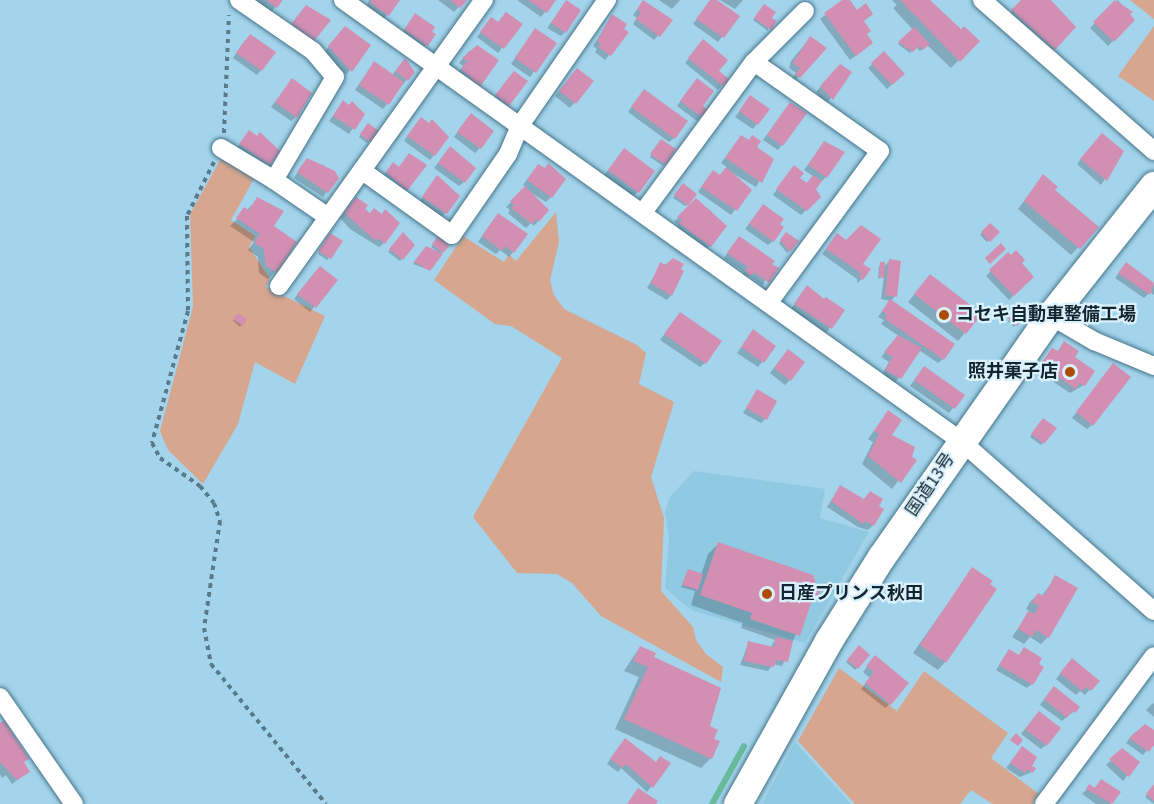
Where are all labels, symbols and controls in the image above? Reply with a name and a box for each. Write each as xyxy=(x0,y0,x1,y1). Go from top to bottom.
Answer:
place label: コセキ自動車整備工場 xyxy=(956,304,1136,326)
marker: コセキ自動車整備工場 xyxy=(937,308,951,322)
place label: 照井菓子店 xyxy=(968,361,1058,383)
marker: 照井菓子店 xyxy=(1063,365,1077,379)
street label: 国道13号 xyxy=(902,449,960,521)
place label: 日産プリンス秋田 xyxy=(779,583,923,605)
marker: 日産プリンス秋田 xyxy=(760,587,774,601)

